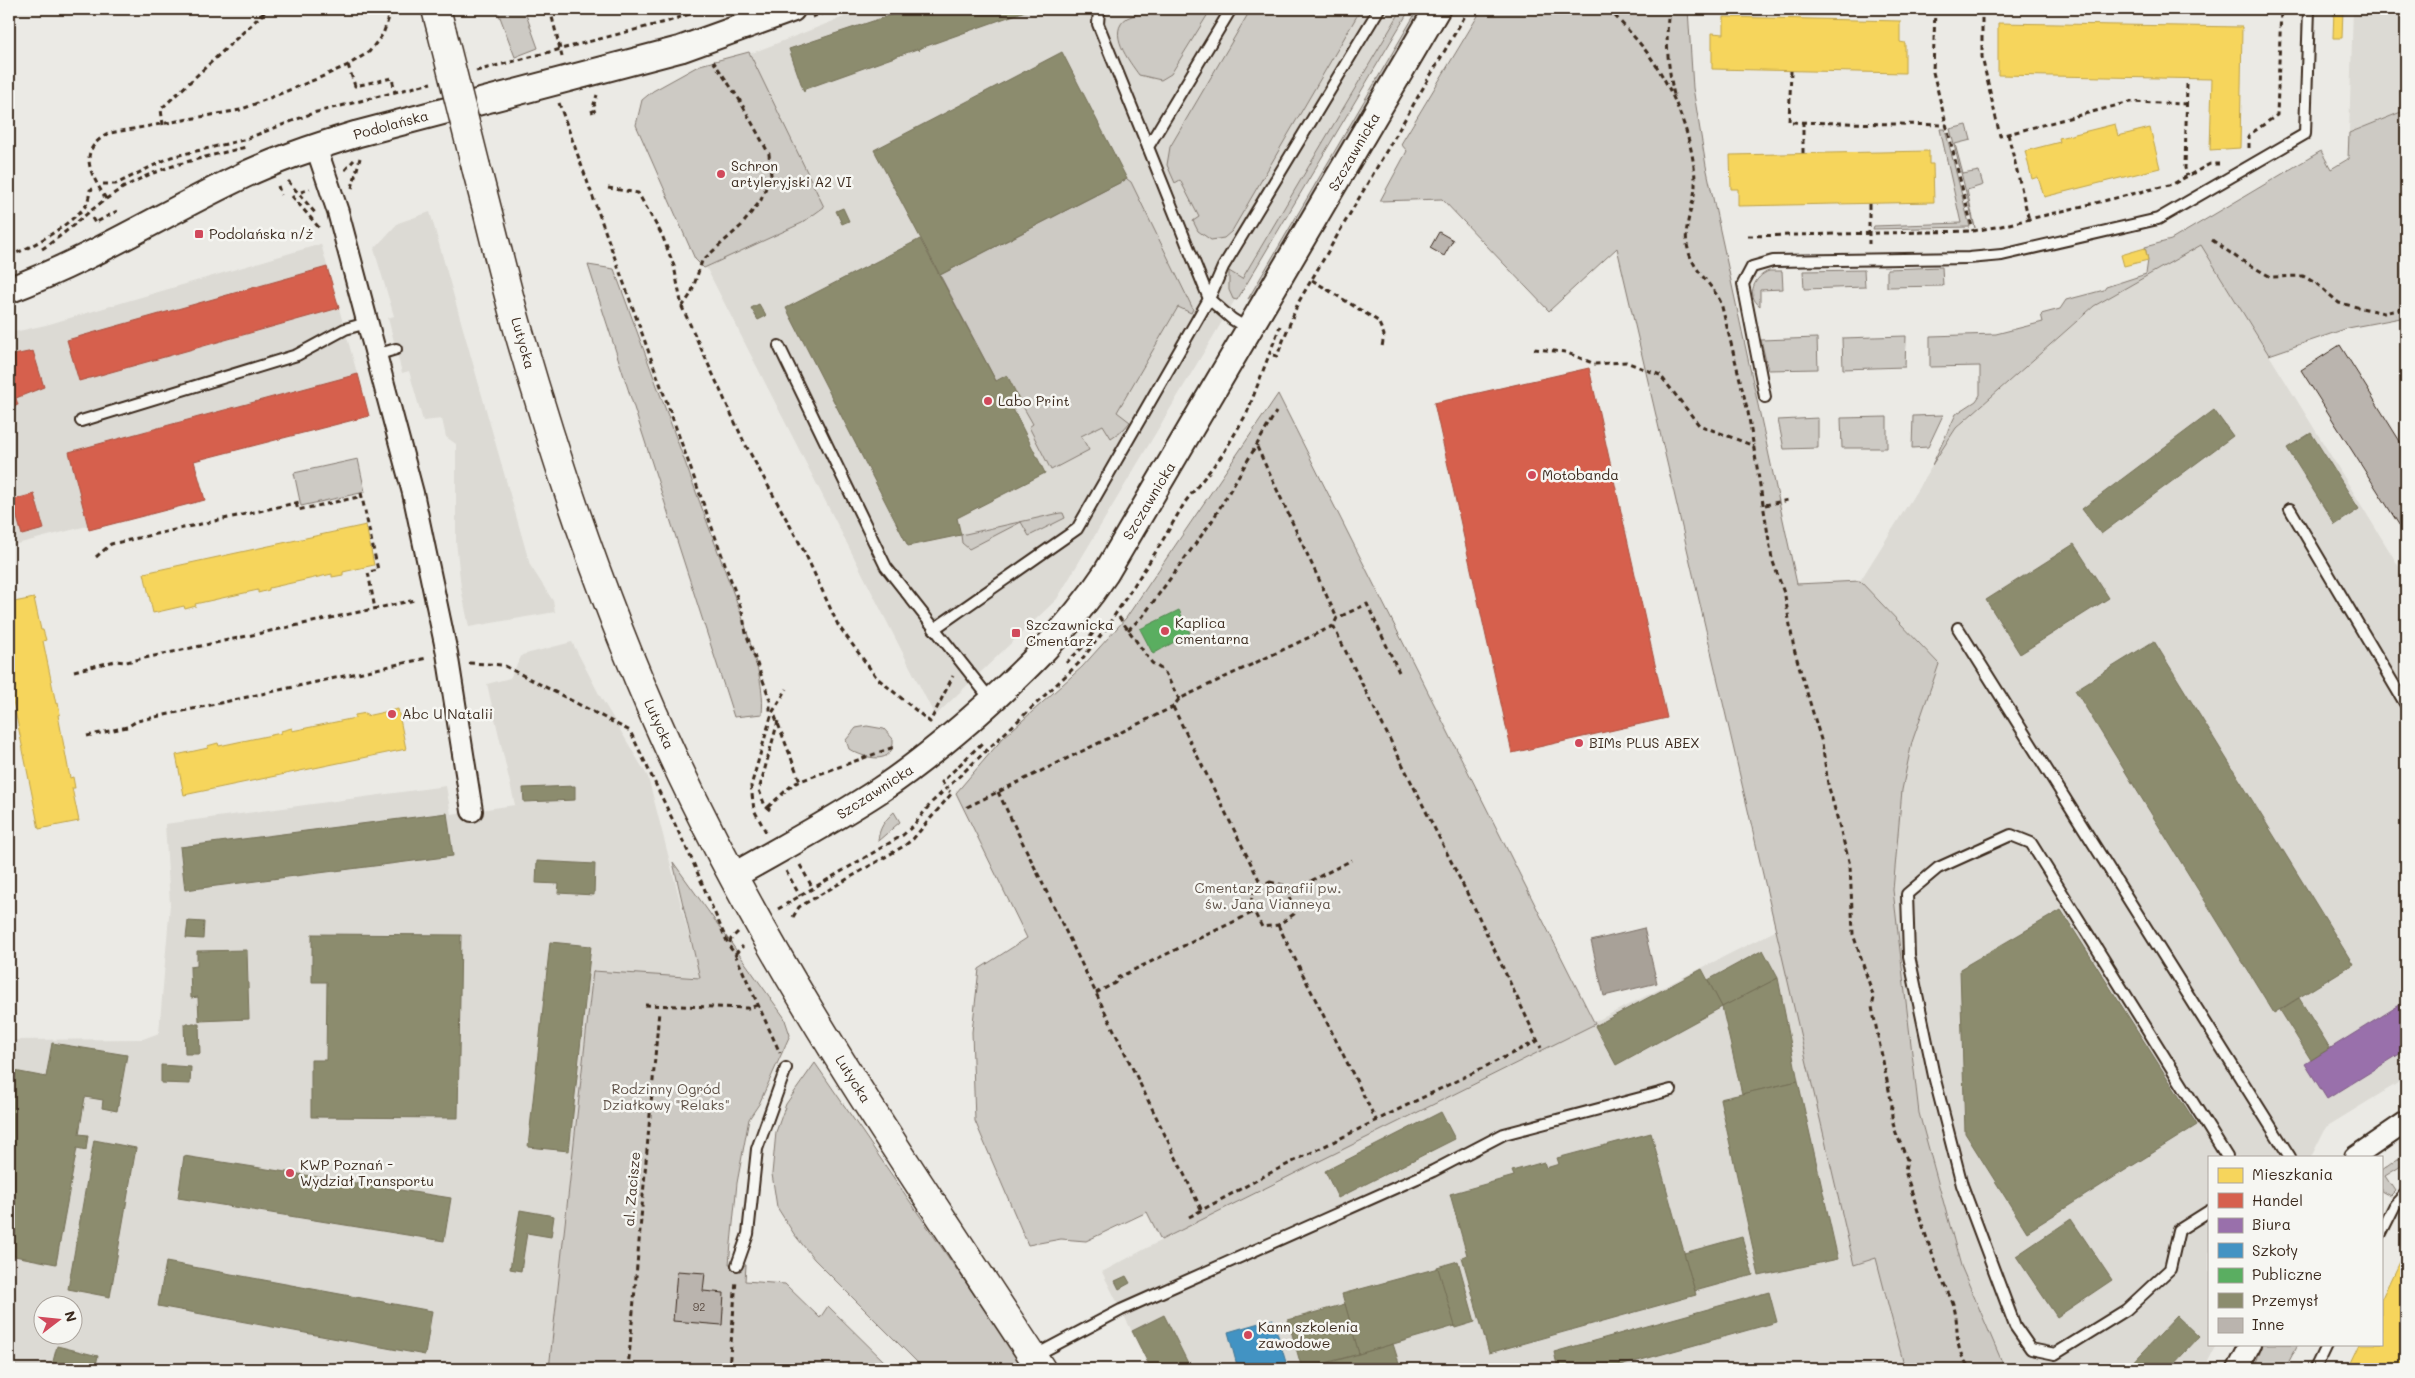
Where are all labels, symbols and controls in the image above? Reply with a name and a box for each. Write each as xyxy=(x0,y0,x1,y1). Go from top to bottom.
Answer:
street label: Podolańska xyxy=(351,105,431,144)
street label: Szczawnicka xyxy=(1323,109,1384,194)
place label: Schron artyleryjski A2 VI xyxy=(731,156,852,191)
marker: Schron artyleryjski A2 VI xyxy=(715,168,727,180)
place label: Podolańska n/ż xyxy=(209,224,314,243)
marker: Podolańska n/ż xyxy=(193,228,205,240)
street label: Lutycka xyxy=(507,315,540,371)
place label: Labo Print xyxy=(998,391,1070,410)
marker: Labo Print xyxy=(982,395,994,407)
street label: Szczawnicka xyxy=(1118,458,1179,543)
place label: Motobanda xyxy=(1542,465,1619,484)
marker: Motobanda xyxy=(1526,469,1538,481)
place label: Kaplica cmentarna xyxy=(1175,613,1249,648)
place label: Szczawnicka Cmentarz xyxy=(1026,615,1114,650)
marker: Kaplica cmentarna xyxy=(1159,625,1171,637)
marker: Szczawnicka Cmentarz xyxy=(1010,627,1022,639)
street label: Lutycka xyxy=(640,696,679,752)
place label: Abc U Natalii xyxy=(402,704,493,723)
marker: Abc U Natalii xyxy=(386,708,398,720)
place label: BIMs PLUS ABEX xyxy=(1589,733,1700,752)
marker: BIMs PLUS ABEX xyxy=(1573,737,1585,749)
street label: Szczawnicka xyxy=(833,760,917,823)
park label: Cmentarz parafii pw. św. Jana Vianneya xyxy=(1195,878,1342,913)
street label: Lutycka xyxy=(831,1051,875,1106)
park label: Rodzinny Ogród Działkowy "Relaks" xyxy=(602,1079,730,1114)
street label: al. Zacisze xyxy=(619,1151,644,1227)
place label: KWP Poznań - Wydział Transportu xyxy=(300,1155,434,1190)
legend xyxy=(2208,1156,2382,1346)
text: Mieszkania xyxy=(2252,1164,2333,1184)
marker: KWP Poznań - Wydział Transportu xyxy=(284,1167,296,1179)
text: Handel xyxy=(2252,1190,2303,1210)
text: Biura xyxy=(2252,1214,2291,1234)
text: Szkoły xyxy=(2252,1240,2298,1260)
text: Publiczne xyxy=(2252,1264,2322,1284)
text: Przemysł xyxy=(2252,1290,2318,1310)
north arrow xyxy=(32,1296,82,1346)
house number: 92 xyxy=(693,1299,705,1314)
text: N xyxy=(60,1309,82,1324)
text: Inne xyxy=(2252,1314,2284,1334)
place label: Kann szkolenia zawodowe xyxy=(1258,1317,1358,1352)
marker: Kann szkolenia zawodowe xyxy=(1242,1329,1254,1341)

